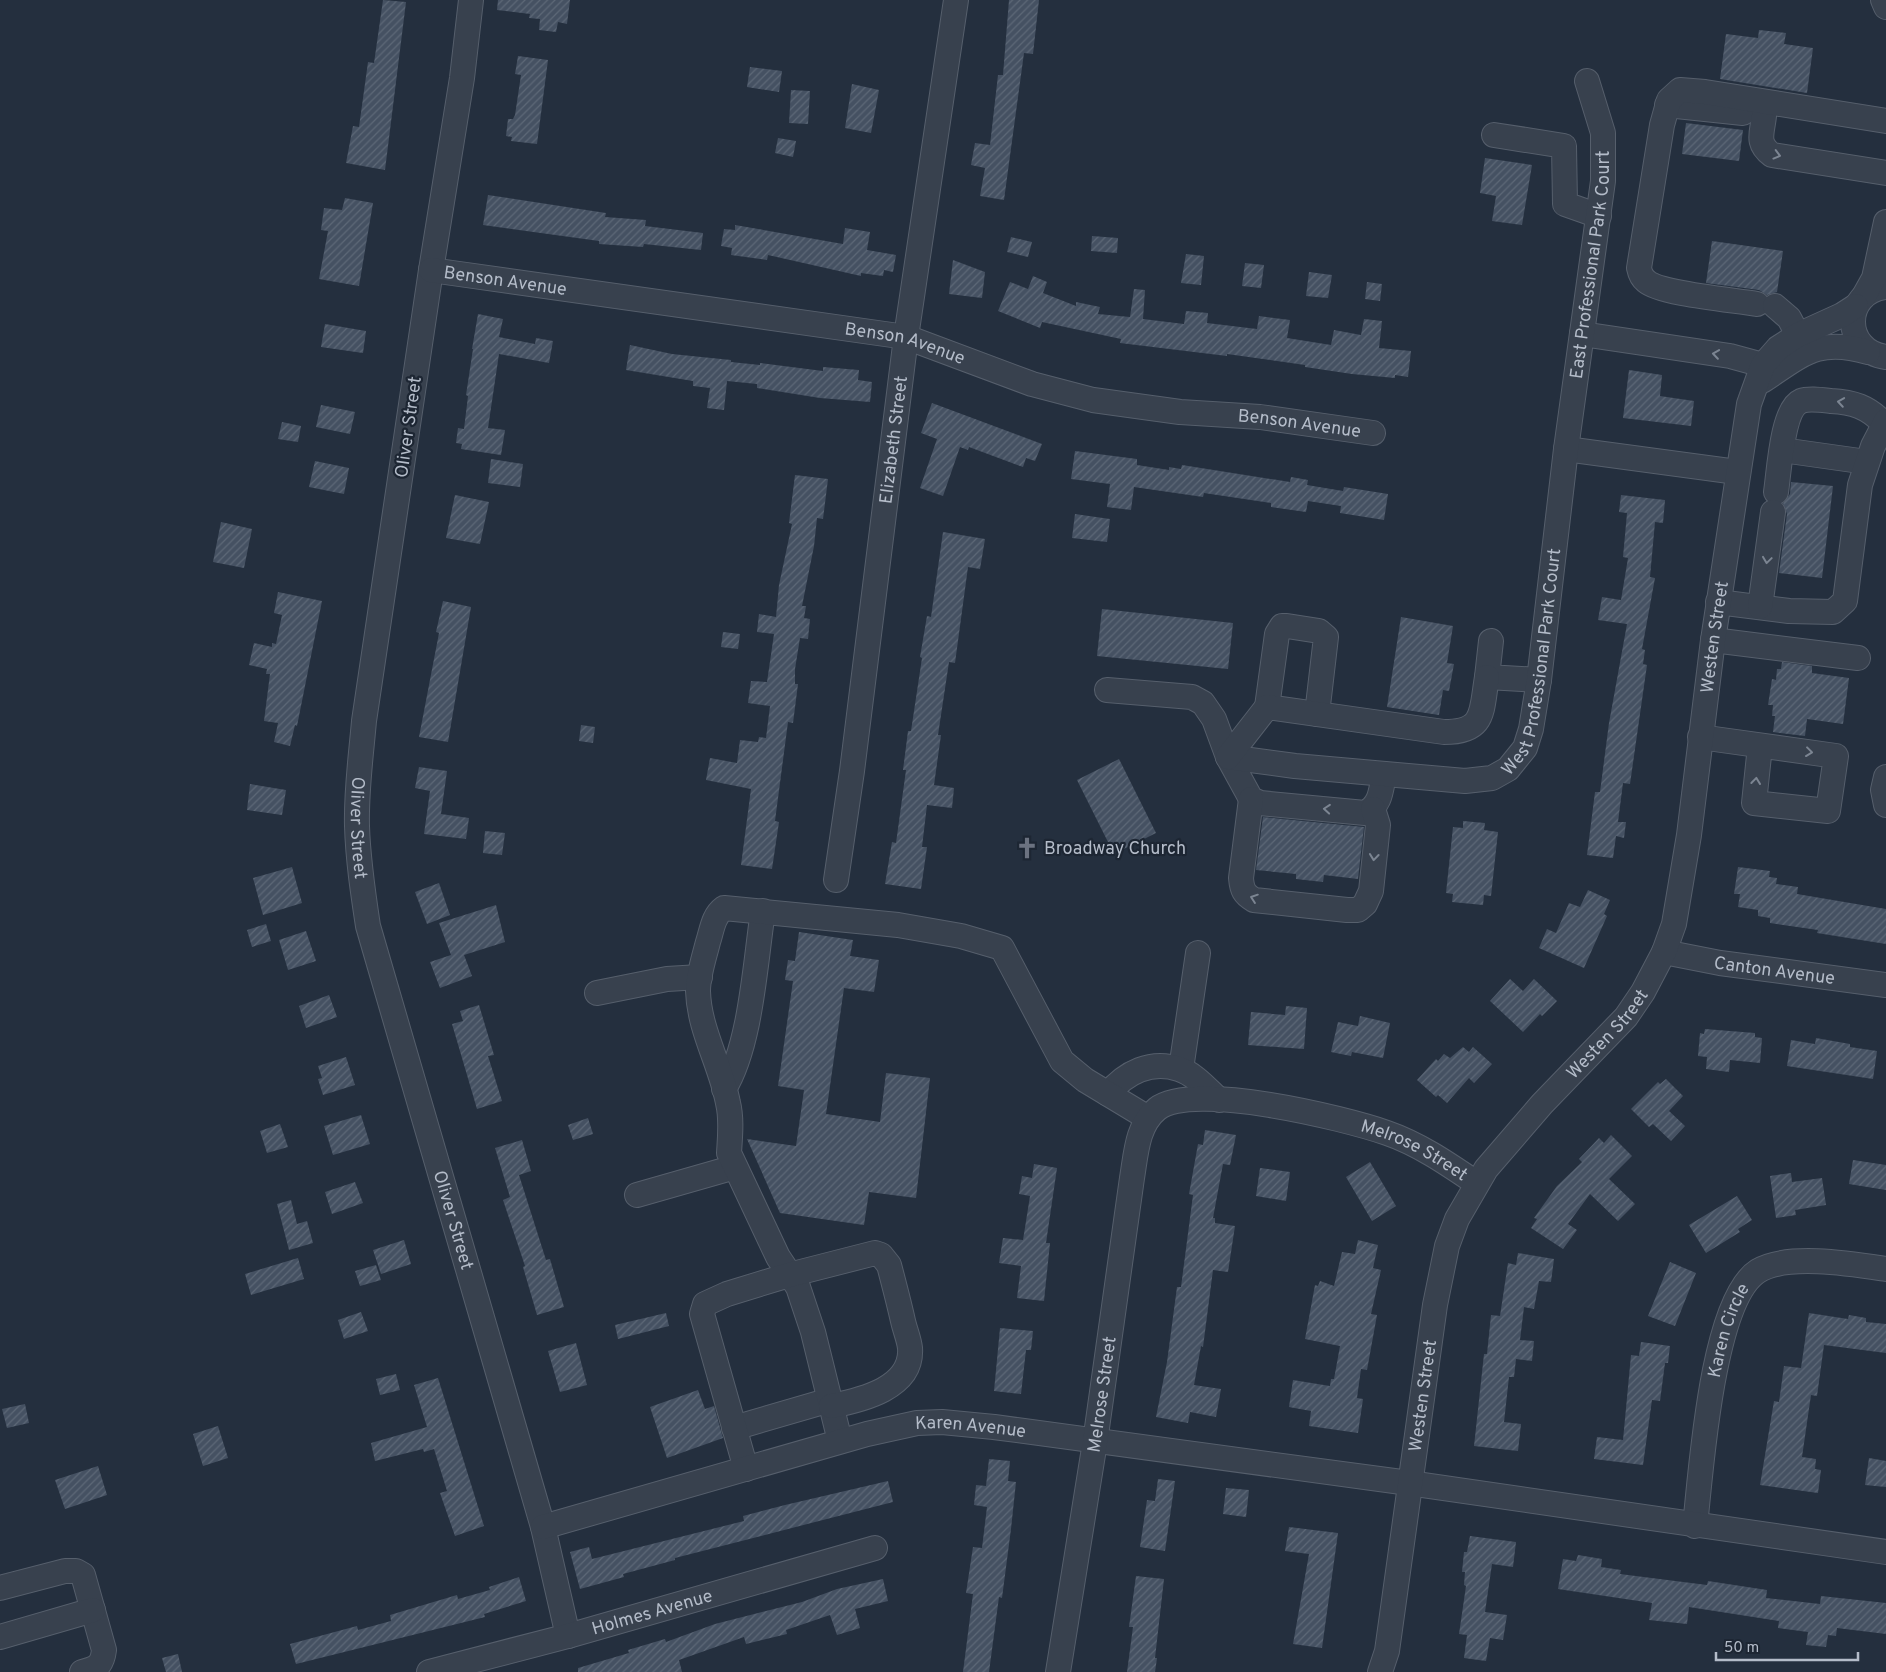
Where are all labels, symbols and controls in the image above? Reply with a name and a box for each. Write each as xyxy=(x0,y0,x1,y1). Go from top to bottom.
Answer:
one-way arrow xyxy=(1773,149,1782,160)
street label: East Professional Park Court xyxy=(1566,150,1616,380)
street label: Benson Avenue xyxy=(442,262,568,302)
street label: Benson Avenue xyxy=(843,318,968,371)
one-way arrow xyxy=(1711,349,1720,359)
street label: Elizabeth Street xyxy=(875,374,914,505)
street label: Oliver Street xyxy=(391,375,428,479)
one-way arrow xyxy=(1836,398,1845,408)
street label: Benson Avenue xyxy=(1237,406,1362,444)
street label: West Professional Park Court xyxy=(1497,547,1567,781)
one-way arrow xyxy=(1762,555,1772,564)
street label: Westen Street xyxy=(1697,580,1735,695)
one-way arrow xyxy=(1805,746,1813,757)
street label: Oliver Street xyxy=(344,776,371,880)
one-way arrow xyxy=(1750,777,1761,785)
one-way arrow xyxy=(1323,804,1331,815)
church icon: Broadway Church xyxy=(1014,835,1040,861)
place label: Broadway Church xyxy=(1044,838,1186,861)
one-way arrow xyxy=(1369,853,1380,861)
one-way arrow xyxy=(1250,894,1259,904)
street label: Canton Avenue xyxy=(1712,952,1836,991)
street label: Westen Street xyxy=(1562,985,1654,1085)
street label: Melrose Street xyxy=(1358,1116,1472,1187)
street label: Oliver Street xyxy=(427,1168,477,1273)
street label: Karen Circle xyxy=(1704,1279,1756,1380)
street label: Melrose Street xyxy=(1083,1335,1123,1454)
street label: Westen Street xyxy=(1405,1338,1443,1453)
street label: Karen Avenue xyxy=(915,1412,1027,1444)
street label: Holmes Avenue xyxy=(589,1585,716,1642)
scale bar xyxy=(1716,1630,1858,1662)
text: 50 m xyxy=(1724,1639,1759,1658)

